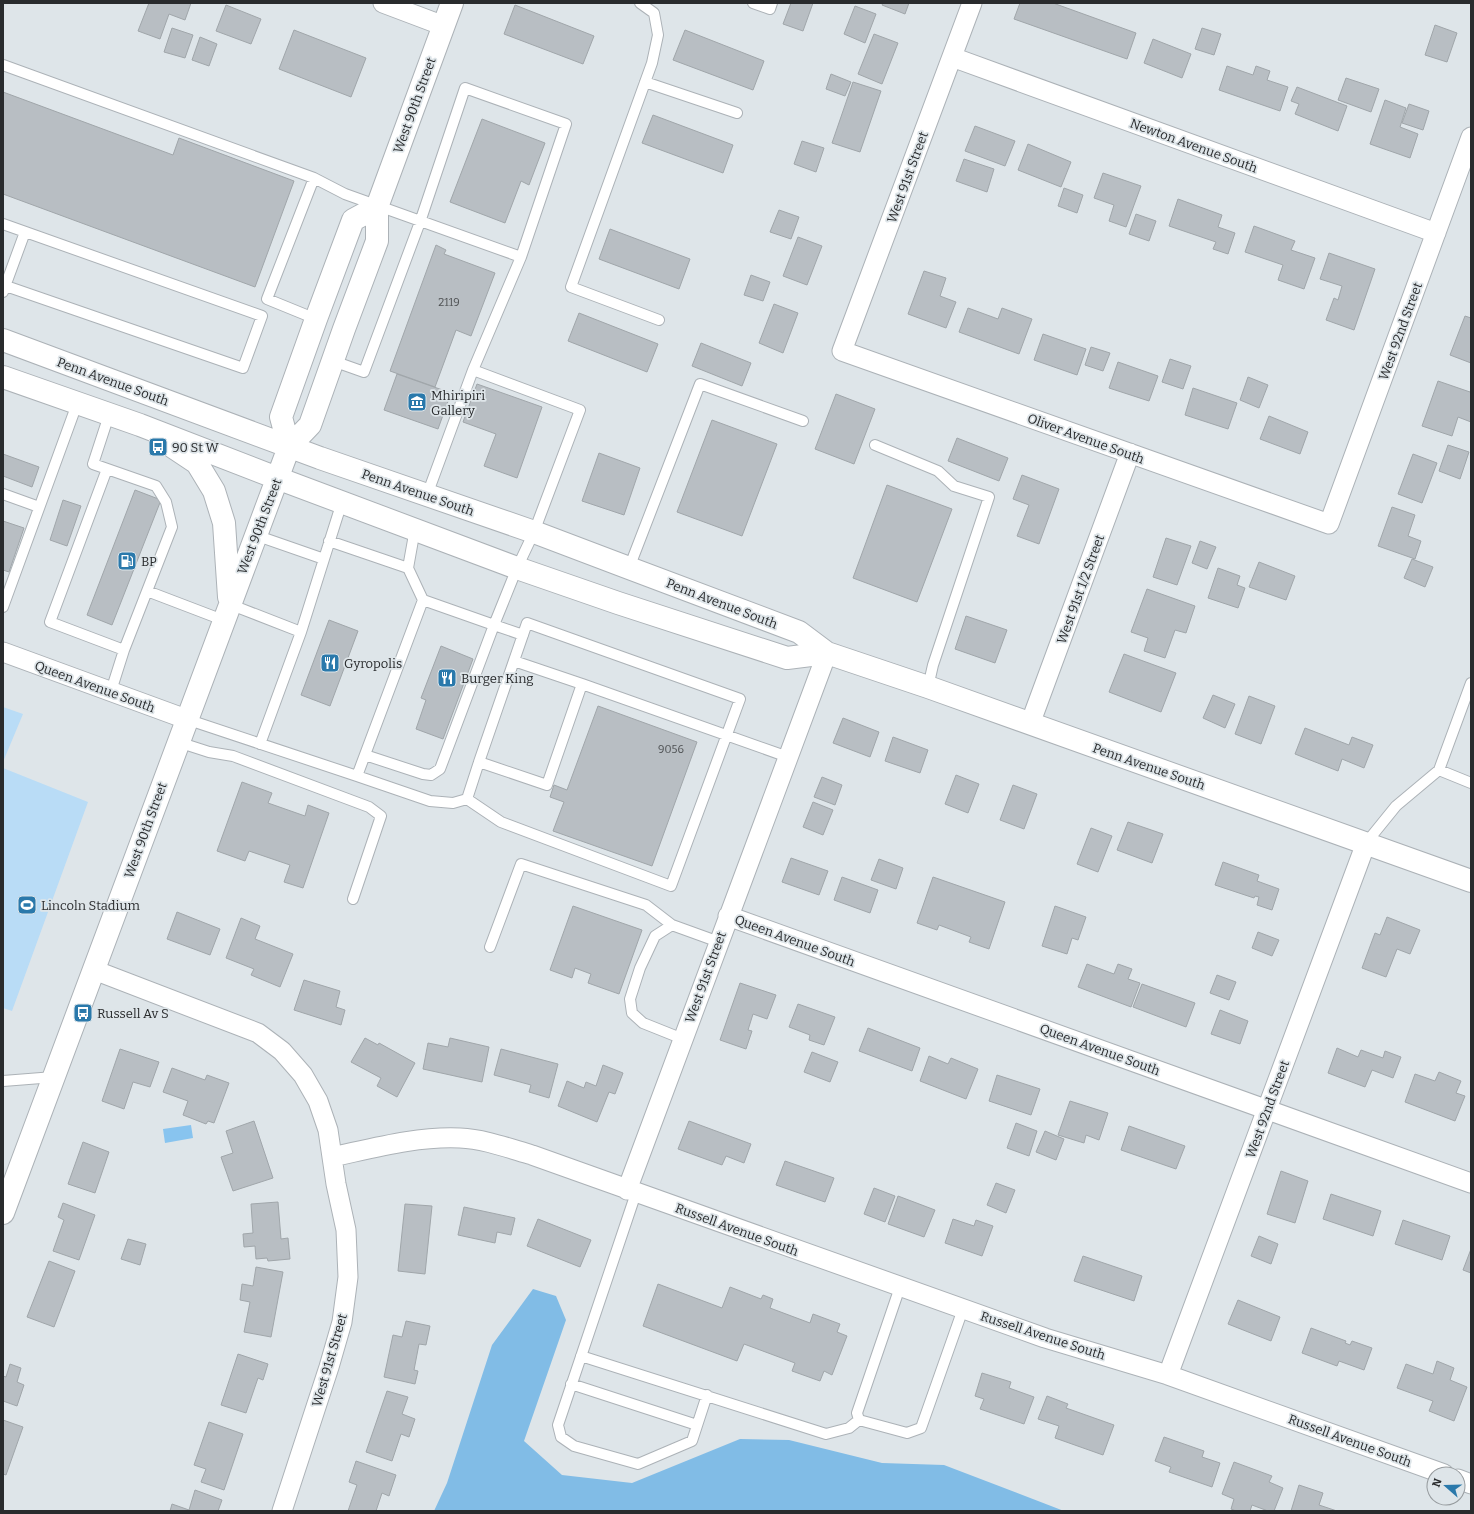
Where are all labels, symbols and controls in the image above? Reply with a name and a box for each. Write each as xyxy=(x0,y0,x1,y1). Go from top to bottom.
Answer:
street label: West 90th Street xyxy=(390,55,439,155)
street label: Newton Avenue South xyxy=(1128,115,1260,176)
street label: West 91st Street xyxy=(884,129,931,225)
street label: West 92nd Street xyxy=(1376,280,1425,382)
house number: 2119 xyxy=(438,296,460,309)
street label: Penn Avenue South xyxy=(55,354,171,409)
place label: Mhiripiri Gallery xyxy=(431,388,485,418)
museum icon: Mhiripiri Gallery xyxy=(406,391,428,413)
street label: Oliver Avenue South xyxy=(1025,410,1146,467)
bus stop icon: 90 St W xyxy=(147,436,169,458)
place label: 90 St W xyxy=(172,440,219,455)
street label: Penn Avenue South xyxy=(360,466,476,519)
street label: West 90th Street xyxy=(234,476,285,576)
street label: West 91st 1/2 Street xyxy=(1054,532,1107,646)
fuel station icon: BP xyxy=(116,550,138,572)
place label: BP xyxy=(141,554,157,569)
street label: Penn Avenue South xyxy=(664,575,780,632)
restaurant icon: Gyropolis xyxy=(319,652,341,674)
place label: Gyropolis xyxy=(344,656,402,671)
street label: Queen Avenue South xyxy=(33,658,157,715)
restaurant icon: Burger King xyxy=(436,667,458,689)
place label: Burger King xyxy=(461,671,534,686)
street label: Penn Avenue South xyxy=(1091,740,1207,793)
house number: 9056 xyxy=(658,743,684,756)
street label: West 90th Street xyxy=(121,780,170,880)
sports icon: Lincoln Stadium xyxy=(16,894,38,916)
place label: Lincoln Stadium xyxy=(41,898,141,913)
street label: Queen Avenue South xyxy=(733,912,857,969)
street label: West 91st Street xyxy=(682,929,729,1025)
bus stop icon: Russell Av S xyxy=(72,1002,94,1024)
place label: Russell Av S xyxy=(97,1006,169,1021)
street label: Queen Avenue South xyxy=(1038,1021,1162,1078)
street label: West 92nd Street xyxy=(1243,1058,1292,1160)
street label: Russell Avenue South xyxy=(673,1200,801,1259)
street label: Russell Avenue South xyxy=(979,1308,1107,1363)
street label: West 91st Street xyxy=(309,1312,350,1408)
street label: Russell Avenue South xyxy=(1286,1411,1414,1470)
north arrow xyxy=(1426,1466,1466,1506)
text: N xyxy=(1430,1476,1445,1489)

